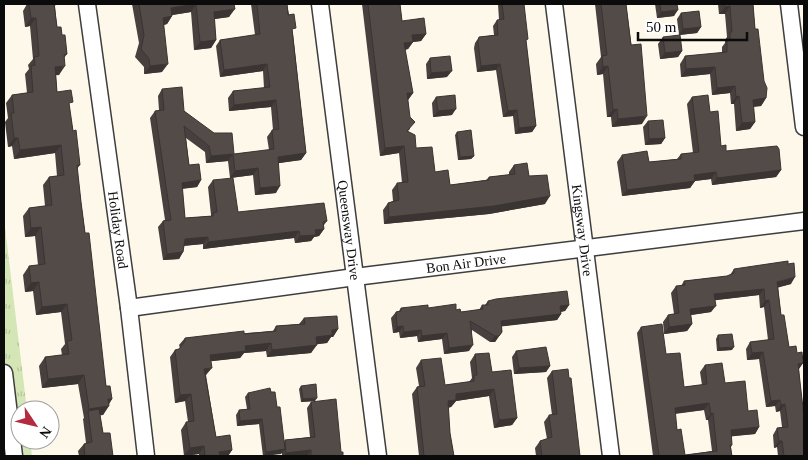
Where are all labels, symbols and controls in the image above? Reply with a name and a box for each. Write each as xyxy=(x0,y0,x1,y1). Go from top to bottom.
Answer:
scale bar xyxy=(638,10,747,42)
text: 50 m xyxy=(646,19,677,35)
street label: Queensway Drive xyxy=(335,179,362,281)
street label: Kingsway Drive xyxy=(569,184,595,277)
street label: Holiday Road xyxy=(105,190,130,270)
street label: Bon Air Drive xyxy=(425,251,507,276)
north arrow xyxy=(10,400,60,450)
text: N xyxy=(36,424,54,441)

